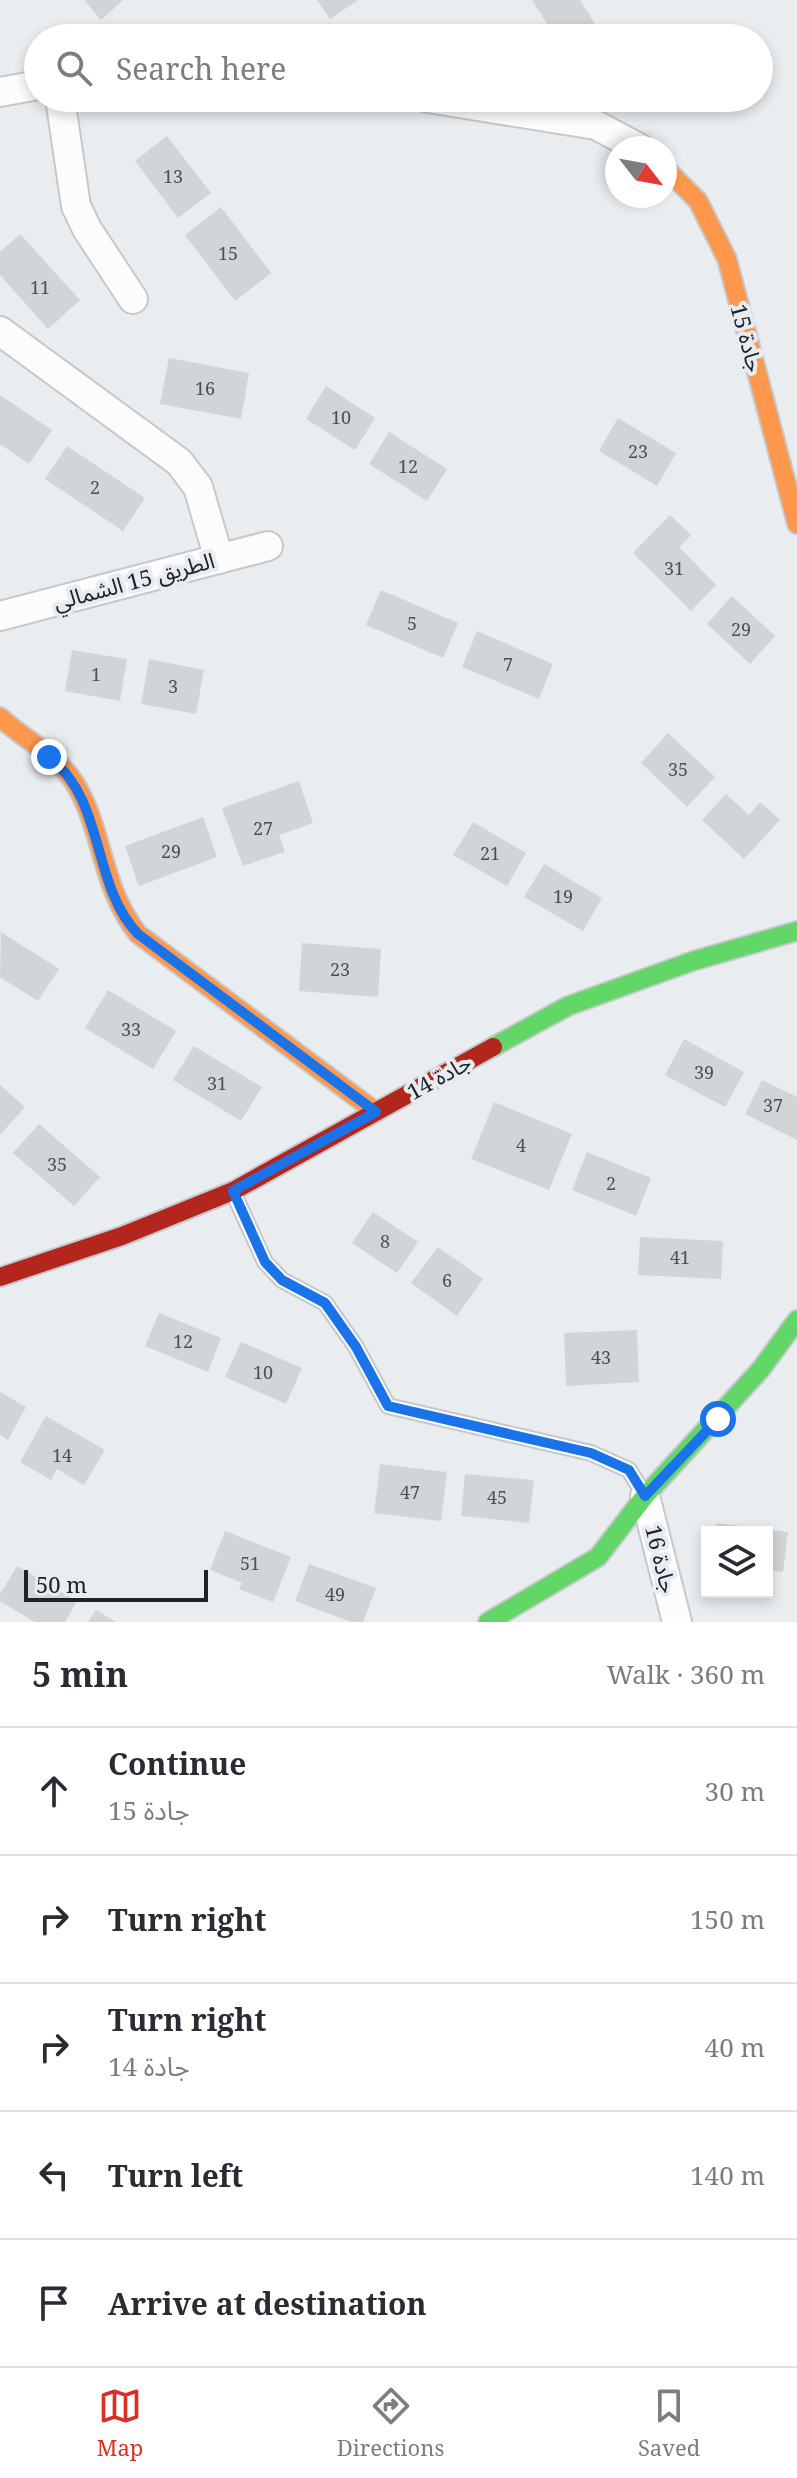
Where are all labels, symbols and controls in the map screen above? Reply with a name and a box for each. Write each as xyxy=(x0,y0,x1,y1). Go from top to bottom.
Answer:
search box xyxy=(24,24,773,112)
icon: search xyxy=(52,46,96,90)
text: Search here xyxy=(116,48,286,89)
north arrow xyxy=(605,136,677,208)
house number: 13 xyxy=(163,164,183,188)
house number: 15 xyxy=(218,241,238,265)
house number: 11 xyxy=(30,275,50,299)
street label: جادة 15 xyxy=(725,300,771,375)
house number: 16 xyxy=(195,376,215,400)
house number: 10 xyxy=(331,405,351,429)
house number: 23 xyxy=(628,439,648,463)
house number: 12 xyxy=(398,454,418,478)
house number: 2 xyxy=(90,475,100,499)
street label: الطريق 15 الشمالي xyxy=(50,544,218,619)
house number: 31 xyxy=(664,556,684,580)
house number: 5 xyxy=(407,611,417,635)
house number: 29 xyxy=(731,617,751,641)
house number: 7 xyxy=(503,652,513,676)
house number: 1 xyxy=(91,662,101,686)
house number: 3 xyxy=(168,674,178,698)
route end xyxy=(31,739,67,775)
house number: 35 xyxy=(668,757,688,781)
house number: 27 xyxy=(253,816,273,840)
house number: 29 xyxy=(161,839,181,863)
house number: 21 xyxy=(480,841,500,865)
house number: 19 xyxy=(553,884,573,908)
house number: 23 xyxy=(330,957,350,981)
house number: 33 xyxy=(121,1017,141,1041)
street label: جادة 14 xyxy=(401,1046,476,1106)
house number: 39 xyxy=(694,1060,714,1084)
house number: 31 xyxy=(207,1071,227,1095)
house number: 37 xyxy=(763,1093,783,1117)
house number: 4 xyxy=(516,1133,526,1157)
house number: 35 xyxy=(47,1152,67,1176)
house number: 2 xyxy=(606,1171,616,1195)
house number: 8 xyxy=(380,1229,390,1253)
house number: 41 xyxy=(670,1245,690,1269)
house number: 6 xyxy=(442,1268,452,1292)
house number: 12 xyxy=(173,1329,193,1353)
house number: 43 xyxy=(591,1345,611,1369)
house number: 10 xyxy=(253,1360,273,1384)
route start xyxy=(700,1401,736,1437)
house number: 14 xyxy=(52,1443,72,1467)
house number: 47 xyxy=(400,1480,420,1504)
house number: 45 xyxy=(487,1485,507,1509)
street label: جادة 16 xyxy=(639,1522,685,1596)
map controls xyxy=(701,1526,773,1598)
button: layers xyxy=(701,1526,773,1598)
house number: 51 xyxy=(240,1551,260,1575)
scale bar xyxy=(24,1566,208,1602)
text: 50 m xyxy=(36,1569,87,1599)
house number: 49 xyxy=(325,1582,345,1606)
text: 5 min xyxy=(32,1651,128,1697)
text: Walk · 360 m xyxy=(607,1656,765,1692)
text: Continue xyxy=(108,1743,246,1784)
icon: ahead xyxy=(32,1769,76,1813)
text: 30 m xyxy=(705,1773,765,1809)
text: جادة 15 xyxy=(108,1792,190,1828)
icon: right xyxy=(32,1897,76,1941)
text: Turn right xyxy=(108,1899,266,1940)
text: 150 m xyxy=(690,1901,765,1937)
text: Turn right xyxy=(108,1999,266,2040)
icon: right xyxy=(32,2025,76,2069)
text: 40 m xyxy=(705,2029,765,2065)
text: جادة 14 xyxy=(108,2048,190,2084)
icon: left xyxy=(32,2153,76,2197)
text: Turn left xyxy=(108,2155,243,2196)
text: 140 m xyxy=(690,2157,765,2193)
icon: arrive xyxy=(32,2281,76,2325)
text: Arrive at destination xyxy=(108,2283,427,2324)
tab: Map xyxy=(97,2384,143,2462)
tab: Directions xyxy=(337,2384,444,2462)
tab: Saved xyxy=(638,2384,700,2462)

